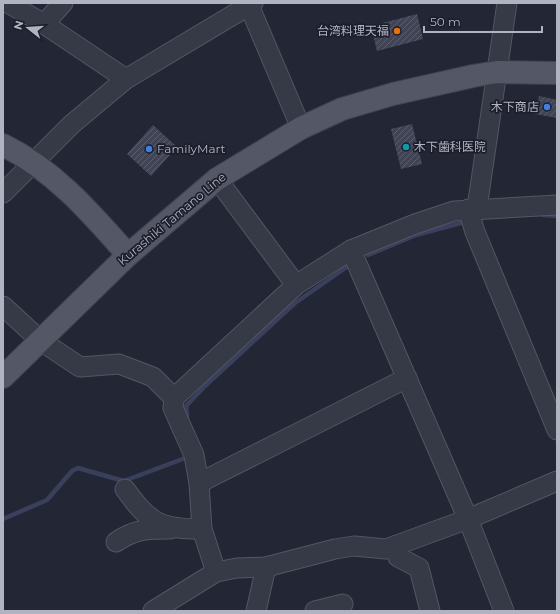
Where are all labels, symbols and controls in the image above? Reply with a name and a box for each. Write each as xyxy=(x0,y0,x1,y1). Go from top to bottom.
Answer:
north arrow xyxy=(8,8,48,48)
scale bar xyxy=(424,8,542,34)
text: 50 m xyxy=(430,14,461,29)
text: N xyxy=(10,19,26,31)
place label: 台湾料理天福 xyxy=(317,23,389,38)
marker: 台湾料理天福 xyxy=(392,26,402,36)
place label: 木下商店 xyxy=(491,99,539,114)
marker: 木下商店 xyxy=(542,102,552,112)
place label: 木下歯科医院 xyxy=(414,139,486,154)
place label: FamilyMart xyxy=(157,141,226,156)
marker: 木下歯科医院 xyxy=(401,142,411,152)
marker: FamilyMart xyxy=(144,144,154,154)
street label: Kurashiki Tamano Line xyxy=(115,169,229,268)

